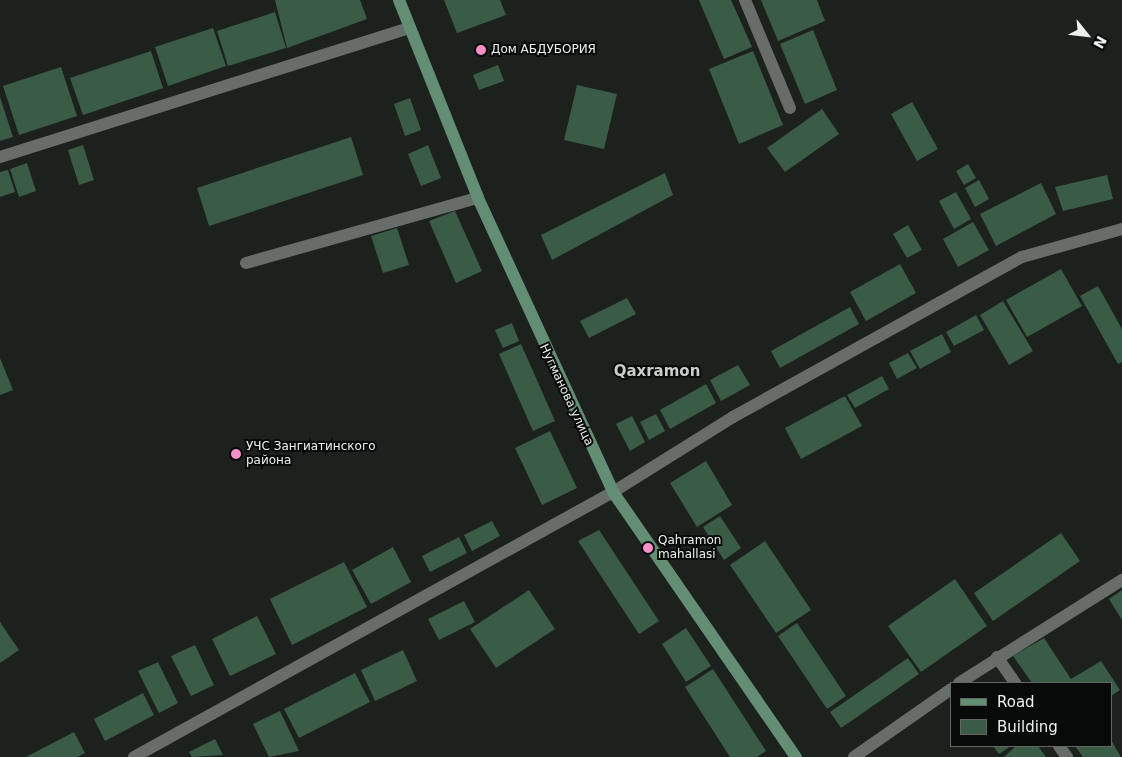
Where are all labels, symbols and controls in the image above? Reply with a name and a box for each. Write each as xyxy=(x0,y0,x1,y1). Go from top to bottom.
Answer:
north arrow xyxy=(1062,10,1112,60)
text: N xyxy=(1090,33,1110,51)
place label: Дом АБДУБОРИЯ xyxy=(491,43,596,57)
marker: Дом АБДУБОРИЯ xyxy=(475,44,487,56)
street label: Нугманова улица xyxy=(536,342,596,448)
district label: Qaxramon xyxy=(614,363,700,381)
place label: УЧС Зангиатинского района xyxy=(246,440,376,468)
marker: УЧС Зангиатинского района xyxy=(230,448,242,460)
place label: Qahramon mahallasi xyxy=(658,534,721,562)
marker: Qahramon mahallasi xyxy=(642,542,654,554)
legend xyxy=(950,682,1112,747)
text: Road xyxy=(997,693,1035,711)
text: Building xyxy=(997,718,1058,736)

